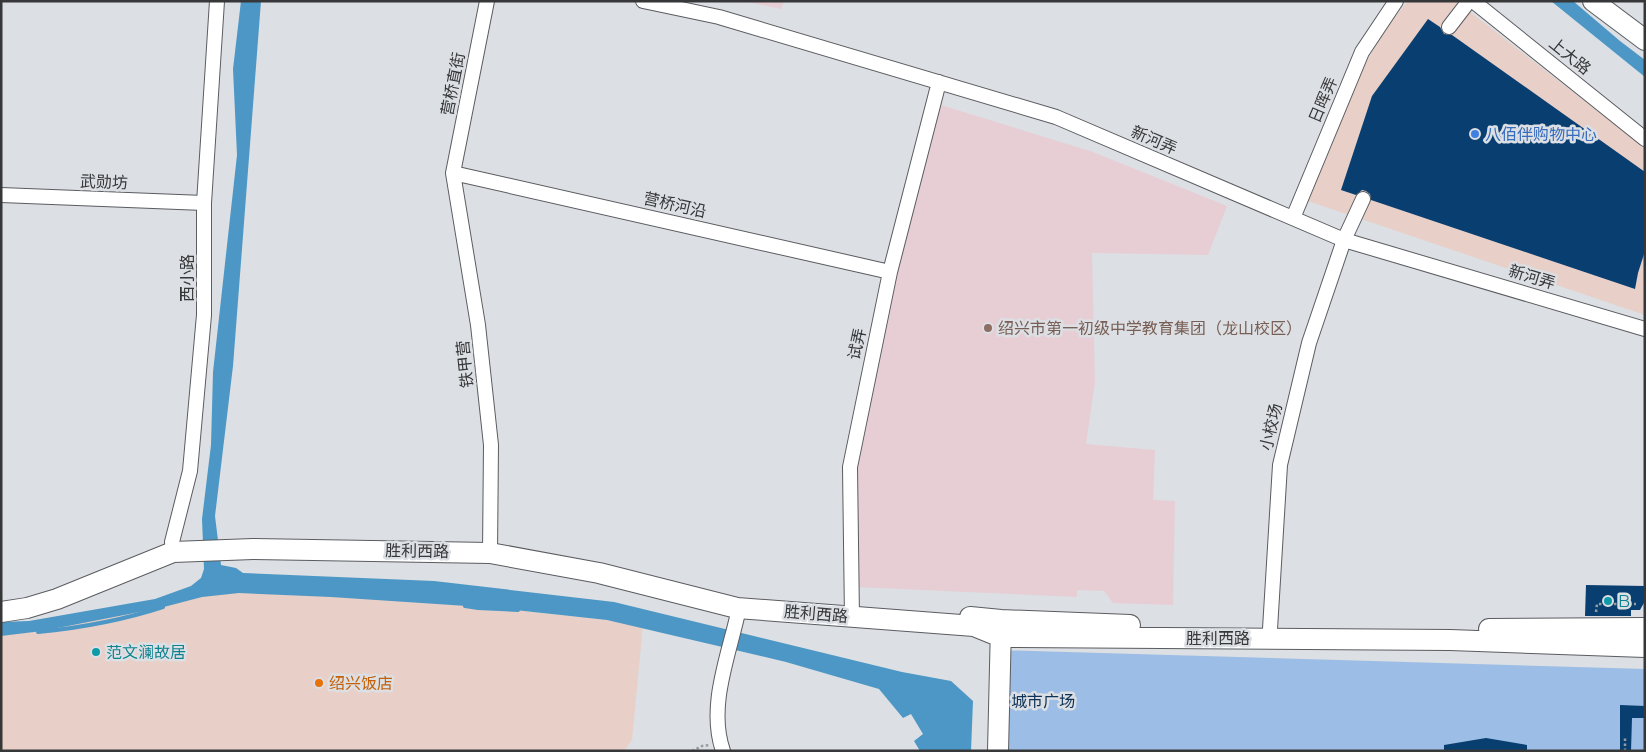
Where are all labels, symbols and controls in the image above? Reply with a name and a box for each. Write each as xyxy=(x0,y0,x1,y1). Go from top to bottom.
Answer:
street label: 上大路 xyxy=(1545,34,1595,78)
street label: 营桥直街 xyxy=(438,51,468,117)
street label: 日晖弄 xyxy=(1305,74,1341,126)
street label: 新河弄 xyxy=(1128,122,1180,158)
place label: 八佰伴购物中心 xyxy=(1485,125,1597,144)
marker: 八佰伴购物中心 xyxy=(1469,128,1481,140)
street label: 武勋坊 xyxy=(80,172,128,192)
street label: 营桥河沿 xyxy=(642,189,708,221)
street label: 西小路 xyxy=(178,254,197,302)
street label: 新河弄 xyxy=(1506,261,1558,293)
place label: 绍兴市第一初级中学教育集团（龙山校区） xyxy=(998,319,1302,338)
marker: 绍兴市第一初级中学教育集团（龙山校区） xyxy=(982,322,994,334)
street label: 试弄 xyxy=(844,326,870,362)
street label: 铁甲营 xyxy=(453,339,477,389)
street label: 小校场 xyxy=(1256,401,1286,453)
street label: 胜利西路 xyxy=(385,541,449,561)
place label: B xyxy=(1618,592,1630,611)
marker: B xyxy=(1602,595,1614,607)
street label: 胜利西路 xyxy=(783,602,849,626)
street label: 胜利西路 xyxy=(1186,629,1250,648)
place label: 范文澜故居 xyxy=(106,643,186,662)
marker: 范文澜故居 xyxy=(90,646,102,658)
place label: 绍兴饭店 xyxy=(329,674,393,693)
marker: 绍兴饭店 xyxy=(313,677,325,689)
park label: 城市广场 xyxy=(1011,692,1075,711)

